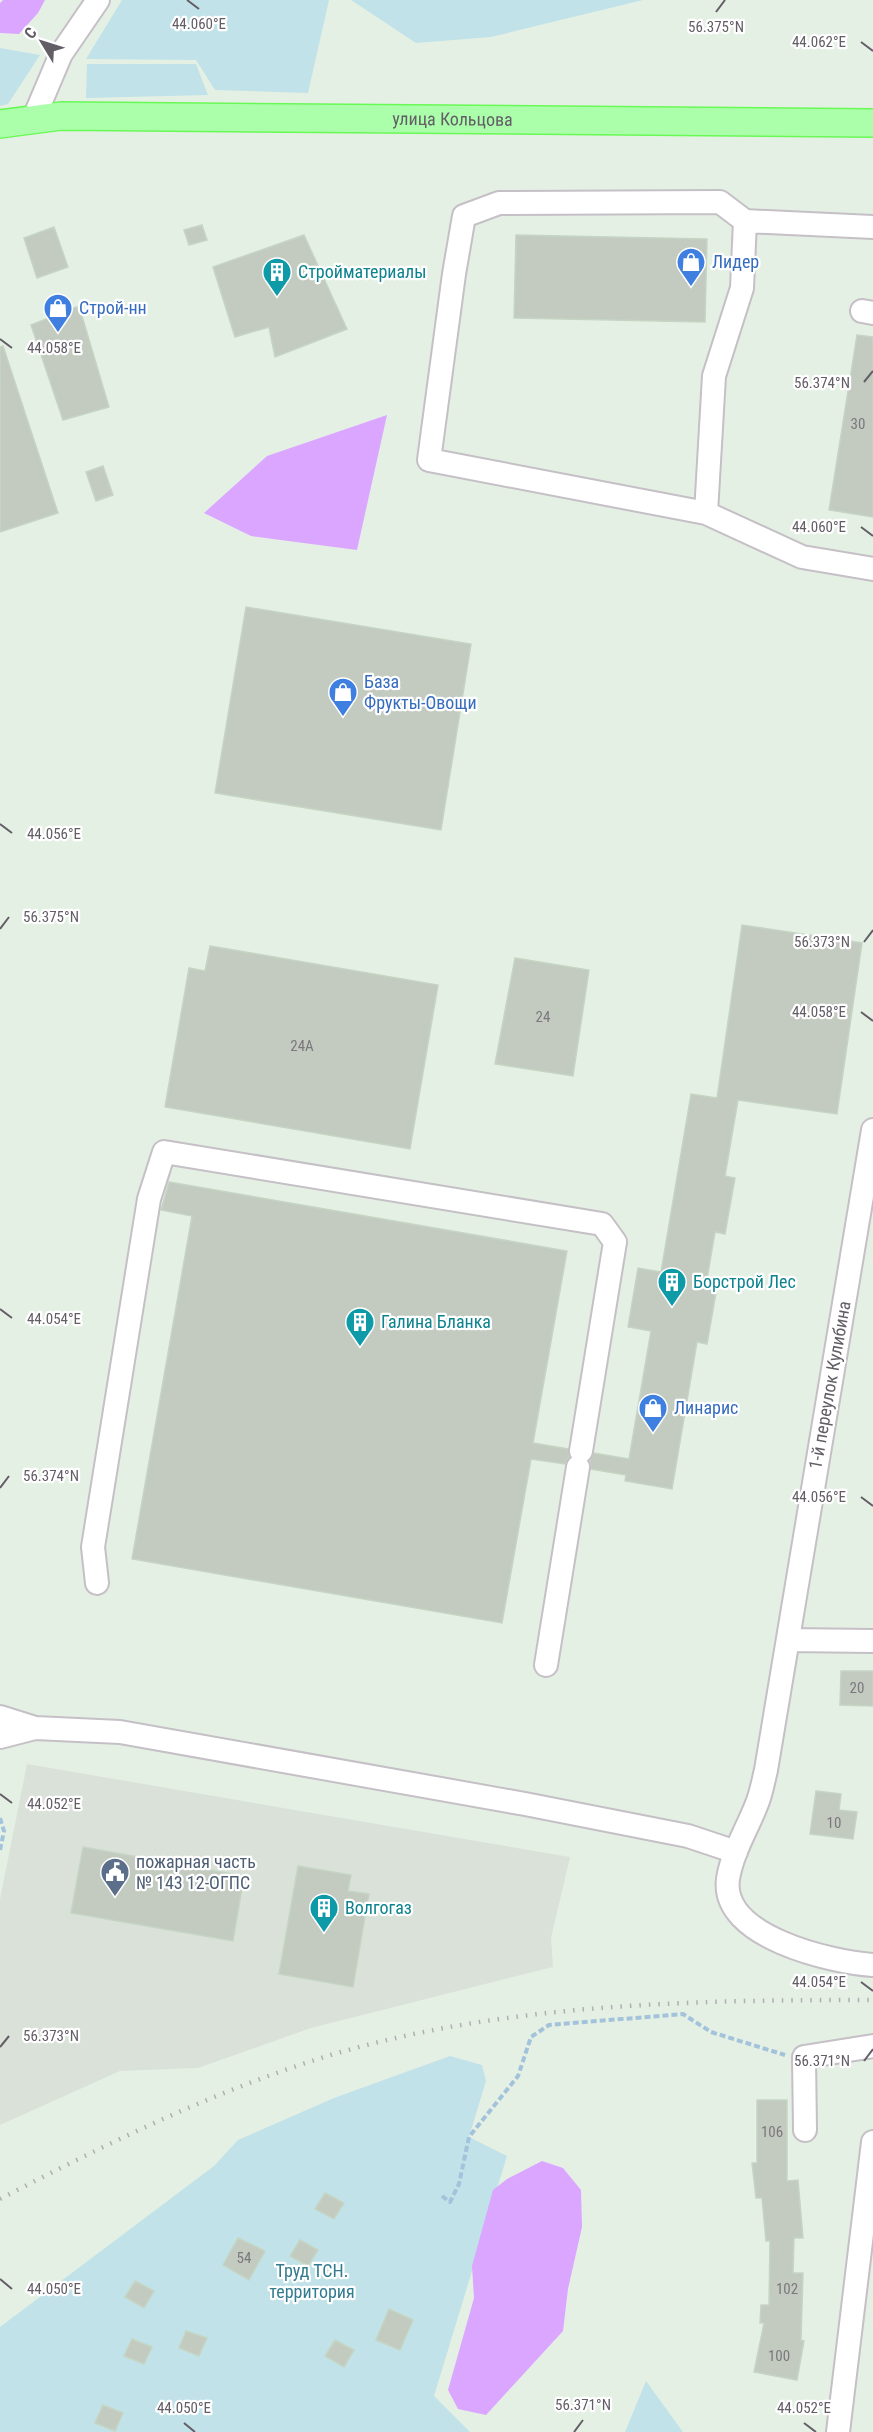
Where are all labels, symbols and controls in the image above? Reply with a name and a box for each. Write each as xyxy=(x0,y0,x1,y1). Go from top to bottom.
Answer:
north arrow xyxy=(12,12,72,72)
text: 44.060°E xyxy=(172,15,226,33)
text: 56.375°N xyxy=(688,18,744,36)
text: С xyxy=(20,24,41,43)
text: 44.062°E xyxy=(792,33,846,51)
street label: улица Кольцова xyxy=(392,108,513,130)
shop icon: Лидер xyxy=(675,246,707,288)
place label: Лидер xyxy=(712,251,759,272)
building icon: Стройматериалы xyxy=(261,256,293,298)
place label: Стройматериалы xyxy=(298,261,427,282)
shop icon: Строй-нн xyxy=(42,292,74,334)
place label: Строй-нн xyxy=(79,297,147,318)
text: 44.058°E xyxy=(27,339,81,357)
text: 56.374°N xyxy=(794,374,850,392)
house number: 30 xyxy=(851,415,865,433)
text: 44.060°E xyxy=(792,518,846,536)
place label: База Фрукты-Овощи xyxy=(364,671,477,713)
shop icon: База Фрукты-Овощи xyxy=(327,676,359,718)
text: 44.056°E xyxy=(27,825,81,843)
text: 56.375°N xyxy=(23,908,79,926)
text: 56.373°N xyxy=(794,933,850,951)
text: 44.058°E xyxy=(792,1003,846,1021)
house number: 24 xyxy=(536,1008,550,1026)
house number: 24А xyxy=(290,1037,314,1055)
building icon: Борстрой Лес xyxy=(656,1266,688,1308)
place label: Борстрой Лес xyxy=(693,1271,796,1292)
street label: 1-й переулок Кулибина xyxy=(804,1299,855,1471)
building icon: Галина Бланка xyxy=(344,1306,376,1348)
text: 44.054°E xyxy=(27,1310,81,1328)
place label: Галина Бланка xyxy=(381,1311,491,1332)
shop icon: Линарис xyxy=(637,1392,669,1434)
place label: Линарис xyxy=(674,1397,738,1418)
text: 56.374°N xyxy=(23,1467,79,1485)
text: 44.056°E xyxy=(792,1488,846,1506)
house number: 20 xyxy=(850,1679,864,1697)
text: 44.052°E xyxy=(27,1795,81,1813)
house number: 10 xyxy=(827,1814,841,1832)
place label: пожарная часть № 143 12-ОГПС xyxy=(136,1851,256,1893)
public building icon: пожарная часть № 143 12-ОГПС xyxy=(99,1856,131,1898)
building icon: Волгогаз xyxy=(308,1892,340,1934)
place label: Волгогаз xyxy=(345,1897,412,1918)
text: 44.054°E xyxy=(792,1973,846,1991)
text: 56.373°N xyxy=(23,2027,79,2045)
text: 56.371°N xyxy=(794,2052,850,2070)
house number: 106 xyxy=(761,2123,783,2141)
house number: 54 xyxy=(237,2249,251,2267)
park label: Труд ТСН. территория xyxy=(269,2260,355,2302)
text: 44.050°E xyxy=(27,2280,81,2298)
house number: 102 xyxy=(776,2280,798,2298)
house number: 100 xyxy=(768,2347,790,2365)
text: 56.371°N xyxy=(555,2396,611,2414)
text: 44.050°E xyxy=(157,2399,211,2417)
text: 44.052°E xyxy=(777,2399,831,2417)

